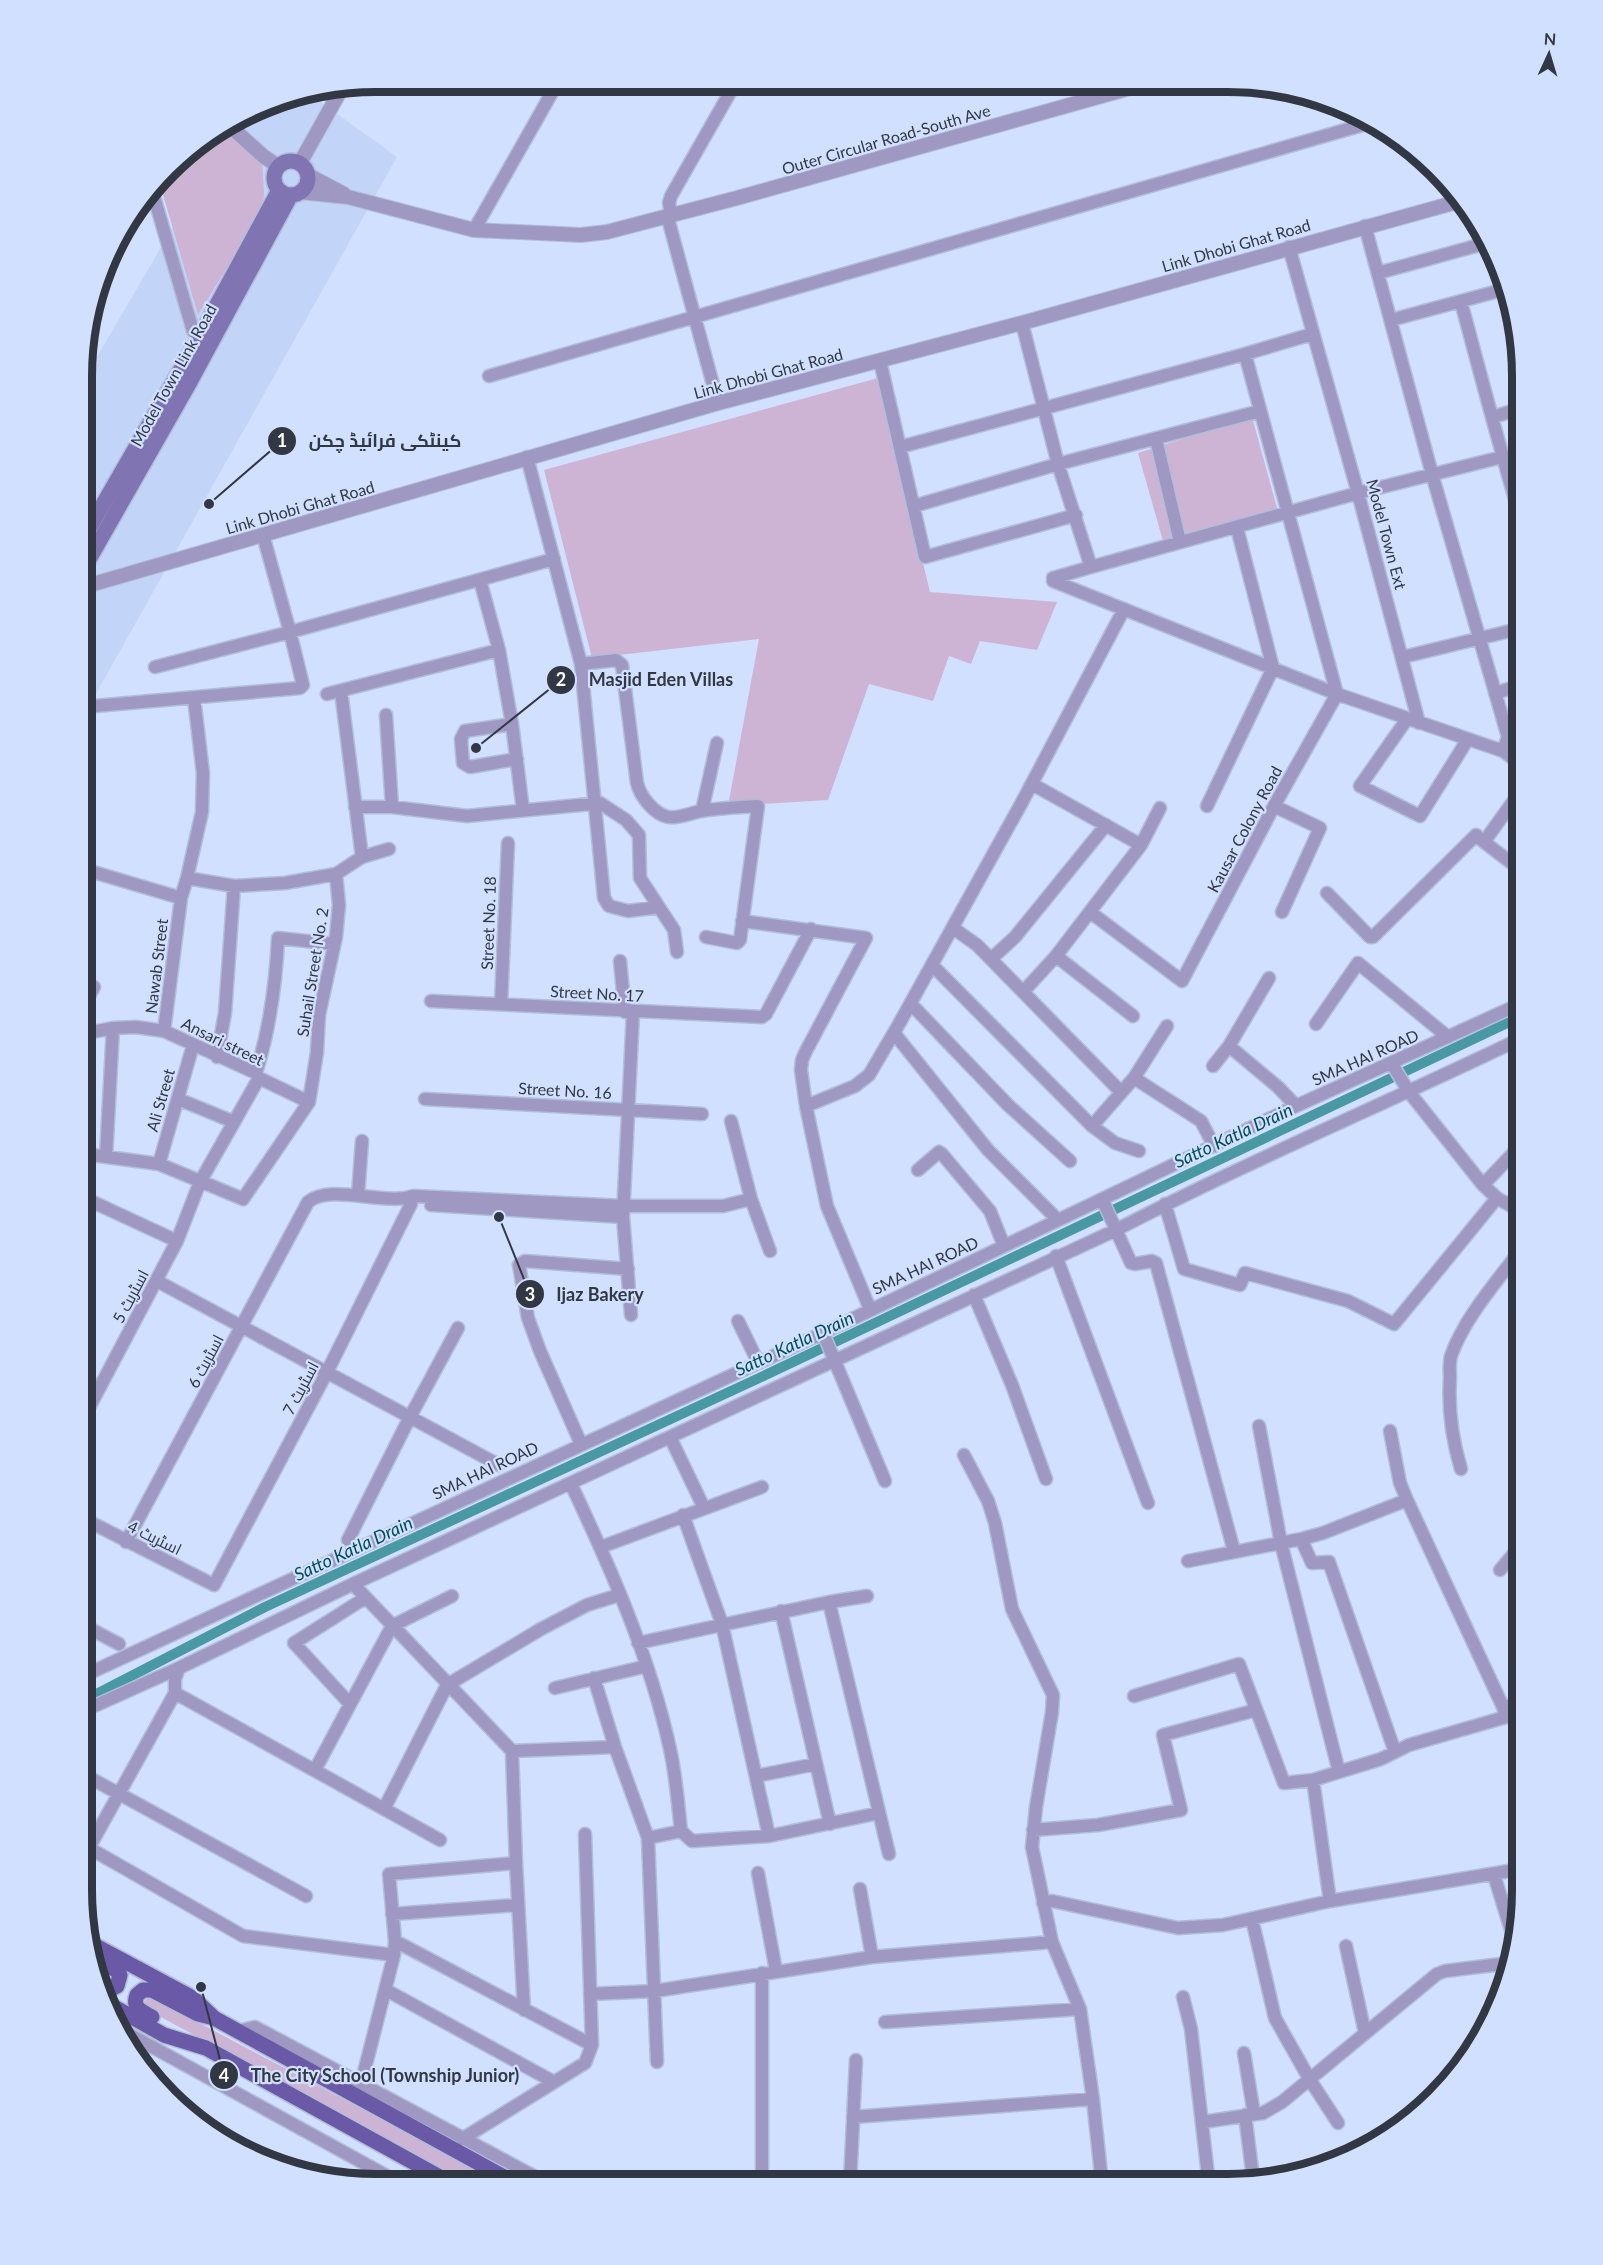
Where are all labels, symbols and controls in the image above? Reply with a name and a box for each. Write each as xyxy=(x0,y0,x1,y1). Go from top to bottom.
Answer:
north arrow xyxy=(1519,24,1579,84)
text: N xyxy=(1543,29,1557,48)
street label: Outer Circular Road-South Ave xyxy=(779,100,993,178)
street label: Link Dhobi Ghat Road xyxy=(1159,215,1313,275)
street label: Model Town Link Road xyxy=(126,301,220,449)
street label: Link Dhobi Ghat Road xyxy=(691,344,845,402)
callout: کینٹکی فرائیڈ چکن xyxy=(267,423,473,459)
text: 1 xyxy=(277,429,287,451)
text: کینٹکی فرائیڈ چکن xyxy=(309,429,461,453)
street label: Link Dhobi Ghat Road xyxy=(223,477,377,537)
street label: Model Town Ext xyxy=(1363,477,1411,592)
callout: Masjid Eden Villas xyxy=(546,662,745,698)
text: 2 xyxy=(556,668,566,690)
text: Masjid Eden Villas xyxy=(589,668,733,690)
street label: Kausar Colony Road xyxy=(1203,763,1285,895)
street label: Street No. 18 xyxy=(477,876,499,970)
street label: Suhail Street No. 2 xyxy=(292,906,332,1038)
street label: Nawab Street xyxy=(141,917,171,1015)
street label: Street No. 17 xyxy=(550,981,644,1005)
street label: Ansari street xyxy=(179,1013,267,1069)
street label: SMA HAI ROAD xyxy=(1309,1025,1421,1089)
street label: Ali Street xyxy=(142,1066,178,1134)
street label: Street No. 16 xyxy=(518,1078,612,1102)
water label: Satto Katla Drain xyxy=(1170,1098,1296,1172)
street label: SMA HAI ROAD xyxy=(869,1232,981,1298)
street label: اسٹریٹ 5 xyxy=(108,1266,153,1326)
callout: Ijaz Bakery xyxy=(515,1276,656,1312)
text: 3 xyxy=(525,1283,535,1305)
text: Ijaz Bakery xyxy=(556,1283,644,1305)
water label: Satto Katla Drain xyxy=(731,1306,857,1380)
street label: اسٹریٹ 6 xyxy=(183,1331,228,1391)
street label: اسٹریٹ 7 xyxy=(278,1358,323,1418)
street label: SMA HAI ROAD xyxy=(429,1437,541,1503)
water label: Satto Katla Drain xyxy=(290,1511,416,1585)
street label: اسٹریٹ 4 xyxy=(124,1516,185,1559)
callout: The City School (Township Junior) xyxy=(209,2057,532,2093)
text: 4 xyxy=(219,2064,229,2086)
text: The City School (Township Junior) xyxy=(251,2064,519,2086)

